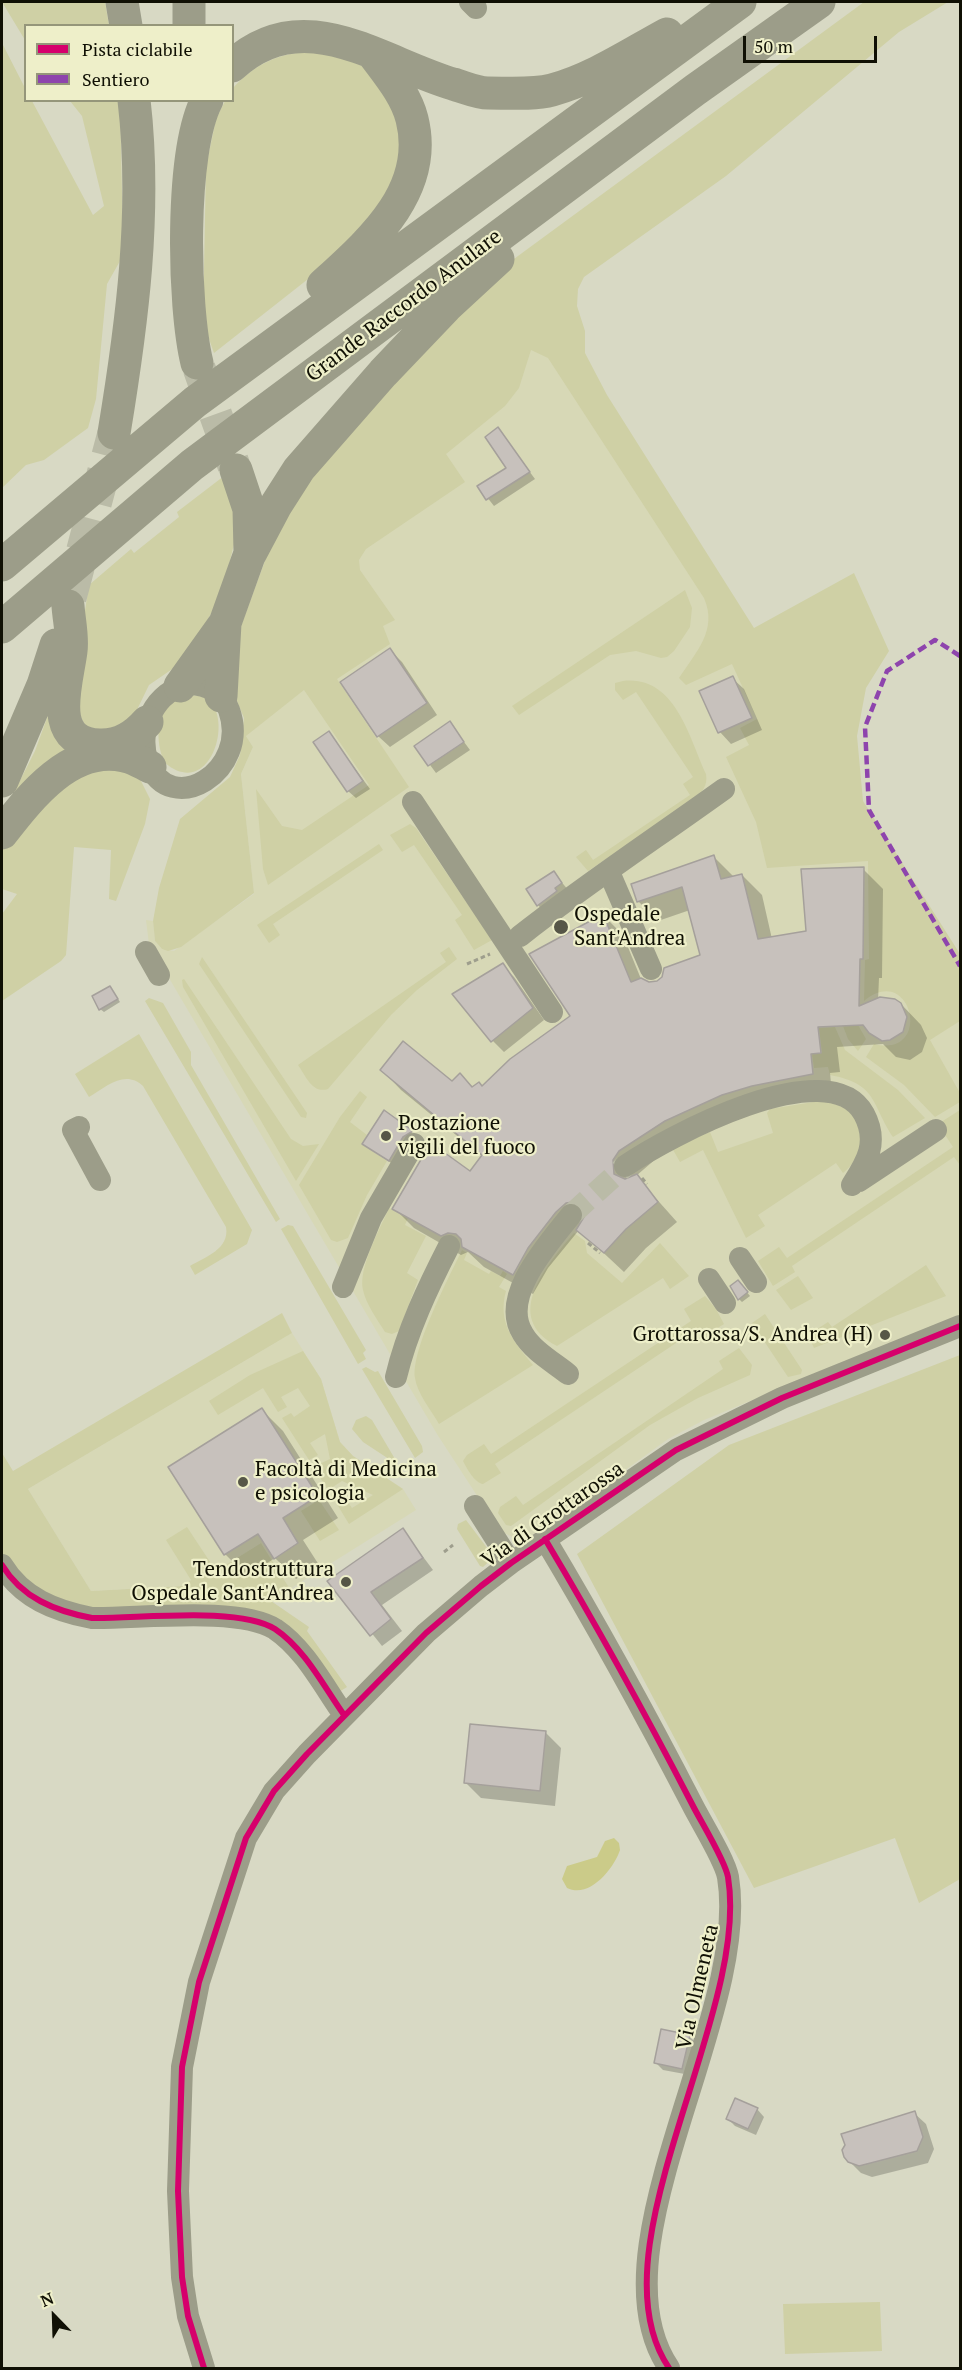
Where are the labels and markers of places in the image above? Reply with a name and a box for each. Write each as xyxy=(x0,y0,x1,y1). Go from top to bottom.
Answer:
place label: Ospedale Sant'Andrea xyxy=(574,902,685,952)
marker: Ospedale Sant'Andrea xyxy=(552,918,570,936)
place label: Postazione vigili del fuoco xyxy=(398,1111,536,1161)
marker: Postazione vigili del fuoco xyxy=(379,1129,393,1143)
place label: Grottarossa/S. Andrea (H) xyxy=(633,1322,873,1348)
marker: Grottarossa/S. Andrea (H) xyxy=(878,1328,892,1342)
place label: Facoltà di Medicina e psicologia xyxy=(255,1457,437,1507)
marker: Facoltà di Medicina e psicologia xyxy=(236,1475,250,1489)
place label: Tendostruttura Ospedale Sant'Andrea xyxy=(131,1557,334,1607)
marker: Tendostruttura Ospedale Sant'Andrea xyxy=(339,1575,353,1589)

